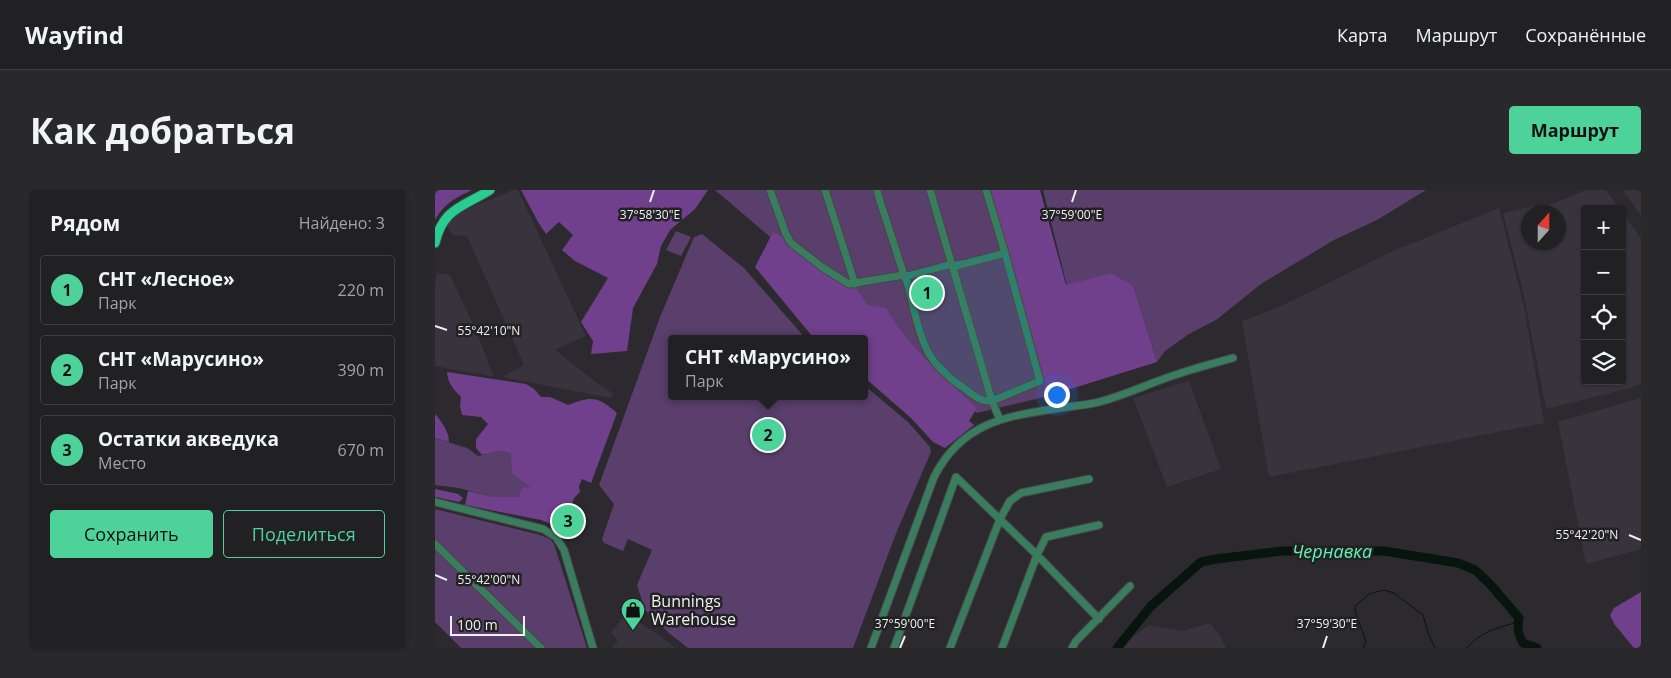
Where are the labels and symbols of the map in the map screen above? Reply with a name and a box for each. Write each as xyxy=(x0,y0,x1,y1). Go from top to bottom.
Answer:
north arrow xyxy=(1521,205,1566,250)
text: 37°58'30"E xyxy=(620,206,680,223)
text: 37°59'00"E xyxy=(1042,206,1102,223)
pin: 1 xyxy=(911,274,943,312)
text: 55°42'10"N xyxy=(458,322,520,339)
your location xyxy=(1044,382,1070,408)
pin: 2 xyxy=(752,416,784,454)
pin: 3 xyxy=(552,502,584,540)
text: 55°42'20"N xyxy=(1556,526,1618,543)
water label: Чернавка xyxy=(1292,539,1372,563)
text: 55°42'00"N xyxy=(458,571,520,588)
place label: Bunnings Warehouse xyxy=(651,590,736,630)
shop icon: Bunnings Warehouse xyxy=(620,597,646,631)
scale bar xyxy=(450,613,525,636)
text: 37°59'00"E xyxy=(875,615,935,632)
text: 37°59'30"E xyxy=(1297,615,1357,632)

